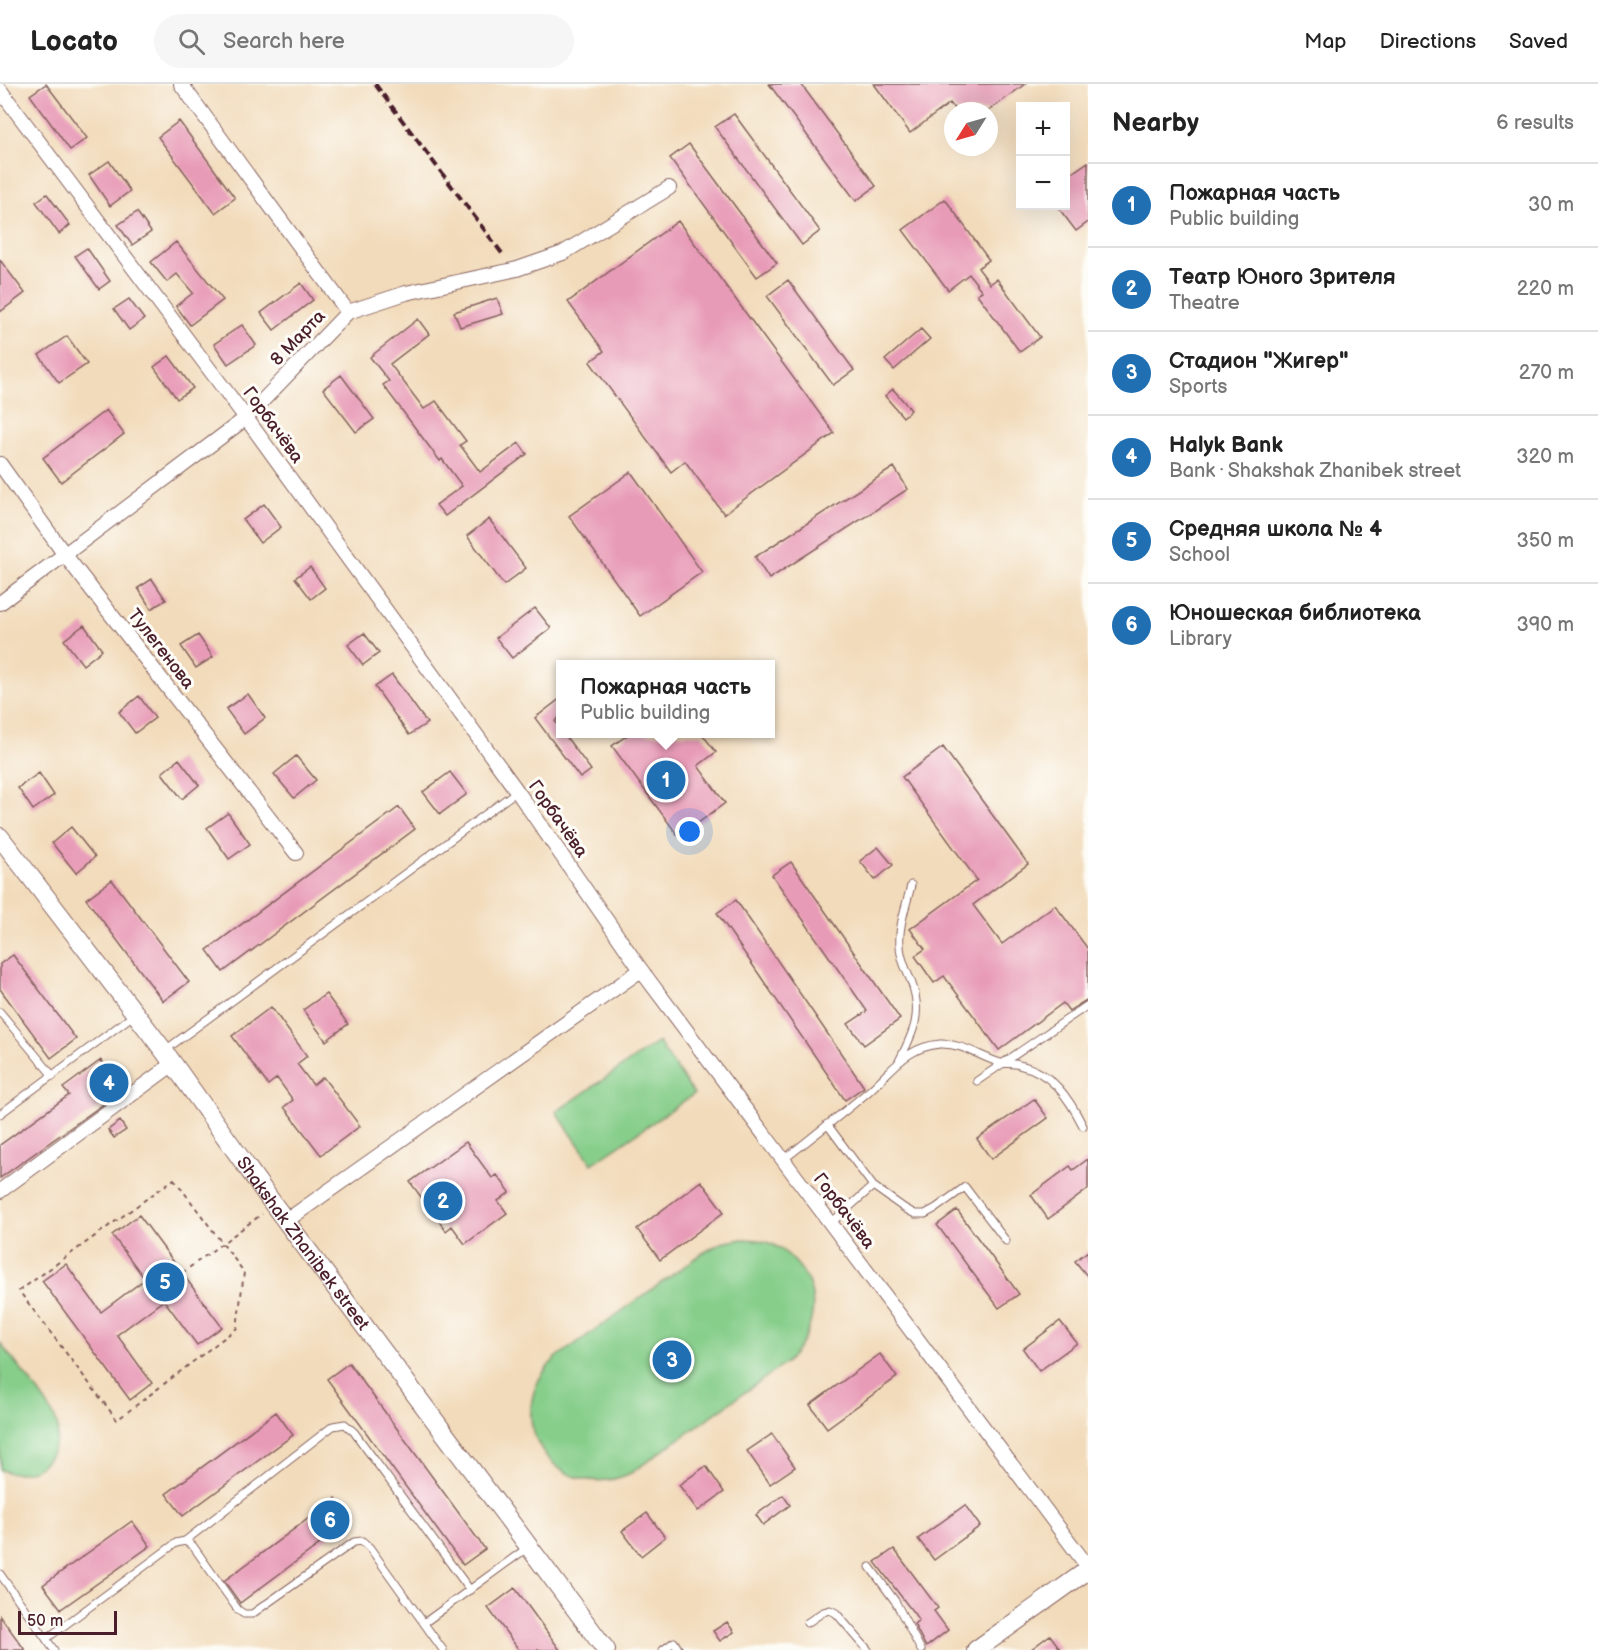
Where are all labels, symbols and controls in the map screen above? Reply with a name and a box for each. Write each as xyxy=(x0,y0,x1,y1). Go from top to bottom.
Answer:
search box xyxy=(154,14,574,68)
text: Locato xyxy=(30,25,118,58)
icon: search xyxy=(175,25,208,58)
text: Search here xyxy=(223,28,345,55)
text: Map xyxy=(1304,29,1347,54)
text: Directions xyxy=(1380,29,1476,54)
text: Saved xyxy=(1509,29,1568,54)
north arrow xyxy=(944,102,998,156)
map controls xyxy=(1016,102,1070,210)
button: + xyxy=(1016,102,1070,156)
text: Nearby xyxy=(1112,108,1199,139)
text: 6 results xyxy=(1496,111,1574,135)
button: − xyxy=(1016,156,1070,210)
text: Пожарная часть xyxy=(1169,180,1340,207)
text: 1 xyxy=(1127,193,1136,217)
text: 30 m xyxy=(1528,193,1574,217)
text: Public building xyxy=(1169,207,1299,231)
text: Театр Юного Зрителя xyxy=(1169,264,1396,291)
text: 2 xyxy=(1126,277,1137,301)
text: 220 m xyxy=(1517,277,1574,301)
text: Theatre xyxy=(1169,291,1240,315)
street label: 8 Марта xyxy=(266,305,330,370)
text: Стадион "Жигер" xyxy=(1169,348,1348,375)
text: 3 xyxy=(1126,361,1137,385)
text: 270 m xyxy=(1519,361,1574,385)
text: Sports xyxy=(1169,375,1227,399)
street label: Горбачёва xyxy=(238,383,308,468)
text: Halyk Bank xyxy=(1169,432,1283,459)
text: 4 xyxy=(1126,445,1137,469)
text: 320 m xyxy=(1516,445,1574,469)
text: Bank · Shakshak Zhanibek street xyxy=(1169,459,1461,483)
text: Средняя школа № 4 xyxy=(1169,516,1382,543)
text: 5 xyxy=(1126,529,1137,553)
text: 350 m xyxy=(1517,529,1574,553)
text: School xyxy=(1169,543,1230,567)
text: Юношеская библиотека xyxy=(1169,600,1421,627)
street label: Тулегенова xyxy=(123,605,199,693)
text: 6 xyxy=(1125,613,1138,637)
text: 390 m xyxy=(1516,613,1574,637)
text: Library xyxy=(1169,627,1232,651)
popup xyxy=(556,660,775,738)
text: Пожарная часть xyxy=(580,674,751,701)
text: Public building xyxy=(580,701,710,725)
pin: 1 xyxy=(646,758,686,802)
street label: Горбачёва xyxy=(524,776,592,862)
your location xyxy=(675,817,704,846)
pin: 4 xyxy=(90,1060,128,1106)
street label: Shakshak Zhanibek street xyxy=(232,1152,374,1335)
street label: Горбачёва xyxy=(809,1169,879,1253)
pin: 2 xyxy=(424,1178,462,1224)
pin: 5 xyxy=(146,1260,184,1304)
pin: 3 xyxy=(652,1338,692,1382)
pin: 6 xyxy=(310,1498,350,1542)
scale bar xyxy=(18,1608,117,1636)
text: 50 m xyxy=(27,1612,63,1631)

